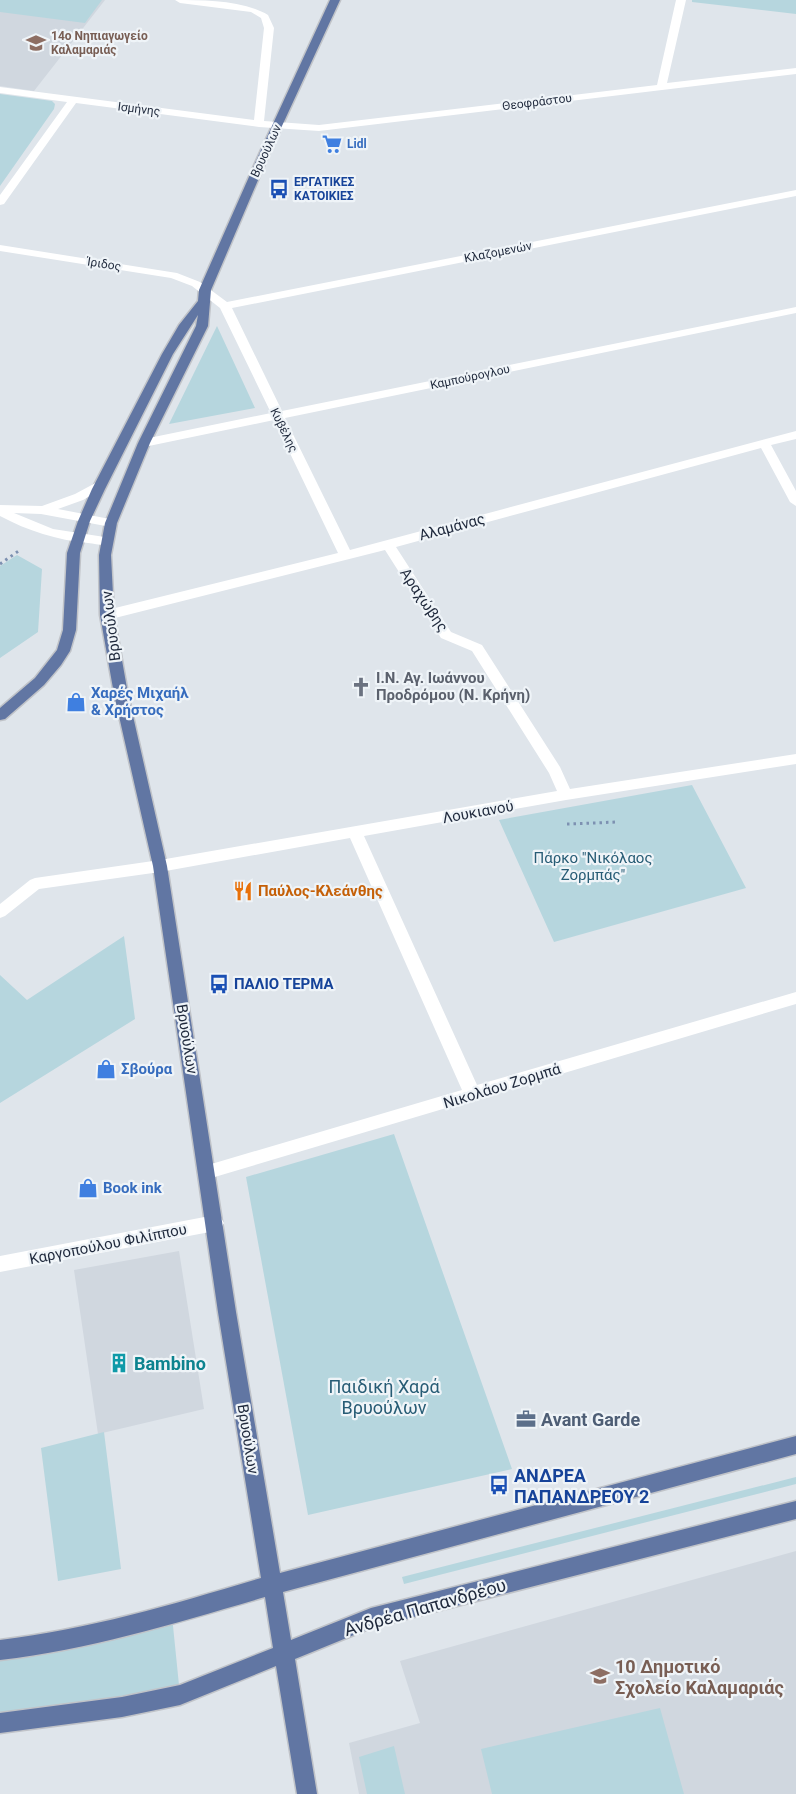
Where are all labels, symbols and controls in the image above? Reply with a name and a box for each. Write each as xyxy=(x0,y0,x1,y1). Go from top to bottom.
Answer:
place label: 14ο Νηπιαγωγείο Καλαμαριάς xyxy=(51,29,148,57)
school or university icon: 14ο Νηπιαγωγείο Καλαμαριάς xyxy=(25,32,47,54)
street label: Θεοφράστου xyxy=(501,91,573,113)
street label: Ισμήνης xyxy=(117,99,161,119)
street label: Βρυούλων xyxy=(248,122,284,180)
supermarket icon: Lidl xyxy=(321,133,343,155)
place label: Lidl xyxy=(347,137,367,151)
place label: ΕΡΓΑΤΙΚΕΣ ΚΑΤΟΙΚΙΕΣ xyxy=(294,175,354,203)
bus stop icon: ΕΡΓΑΤΙΚΕΣ ΚΑΤΟΙΚΙΕΣ xyxy=(268,178,290,200)
street label: Κλαζομενών xyxy=(463,239,533,265)
street label: Ίριδος xyxy=(85,254,122,274)
street label: Καμπούρογλου xyxy=(429,362,511,392)
street label: Κυβέλης xyxy=(267,406,301,454)
street label: Αλαμάνας xyxy=(417,510,487,544)
street label: Αραχώβης xyxy=(396,565,452,635)
street label: Βρυούλων xyxy=(98,590,124,662)
place label: Ι.Ν. Αγ. Ιωάννου Προδρόμου (Ν. Κρήνη) xyxy=(376,669,530,704)
church icon: Ι.Ν. Αγ. Ιωάννου Προδρόμου (Ν. Κρήνη) xyxy=(350,676,372,698)
place label: Χαρές Μιχαήλ & Χρήστος xyxy=(91,684,189,719)
shop icon: Χαρές Μιχαήλ & Χρήστος xyxy=(65,691,87,713)
street label: Λουκιανού xyxy=(441,797,515,827)
park label: Πάρκο "Νικόλαος Ζορμπάς" xyxy=(533,849,653,884)
restaurant icon: Παύλος-Κλεάνθης xyxy=(232,880,254,902)
place label: Παύλος-Κλεάνθης xyxy=(258,882,383,900)
bus stop icon: ΠΑΛΙΟ ΤΕΡΜΑ xyxy=(208,973,230,995)
place label: ΠΑΛΙΟ ΤΕΡΜΑ xyxy=(234,975,335,993)
street label: Βρυούλων xyxy=(173,1003,201,1075)
shop icon: Σβούρα xyxy=(95,1058,117,1080)
street label: Νικολάου Ζορμπά xyxy=(441,1059,563,1112)
place label: Σβούρα xyxy=(121,1060,173,1078)
shop icon: Book ink xyxy=(77,1177,99,1199)
place label: Book ink xyxy=(103,1179,163,1197)
street label: Καργοπούλου Φιλίππου xyxy=(28,1220,188,1268)
building icon: Bambino xyxy=(108,1352,130,1374)
place label: Bambino xyxy=(134,1353,206,1374)
park label: Παιδική Χαρά Βρυούλων xyxy=(328,1376,440,1418)
street label: Βρυούλων xyxy=(234,1403,262,1475)
office icon: Avant Garde xyxy=(515,1408,537,1430)
place label: Avant Garde xyxy=(541,1409,640,1430)
place label: ΑΝΔΡΕΑ ΠΑΠΑΝΔΡΕΟΥ 2 xyxy=(514,1465,649,1507)
bus stop icon: ΑΝΔΡΕΑ ΠΑΠΑΝΔΡΕΟΥ 2 xyxy=(488,1474,510,1496)
street label: Ανδρέα Παπανδρέου xyxy=(342,1574,508,1640)
place label: 10 Δημοτικό Σχολείο Καλαμαριάς xyxy=(615,1656,784,1699)
school or university icon: 10 Δημοτικό Σχολείο Καλαμαριάς xyxy=(589,1665,611,1687)

